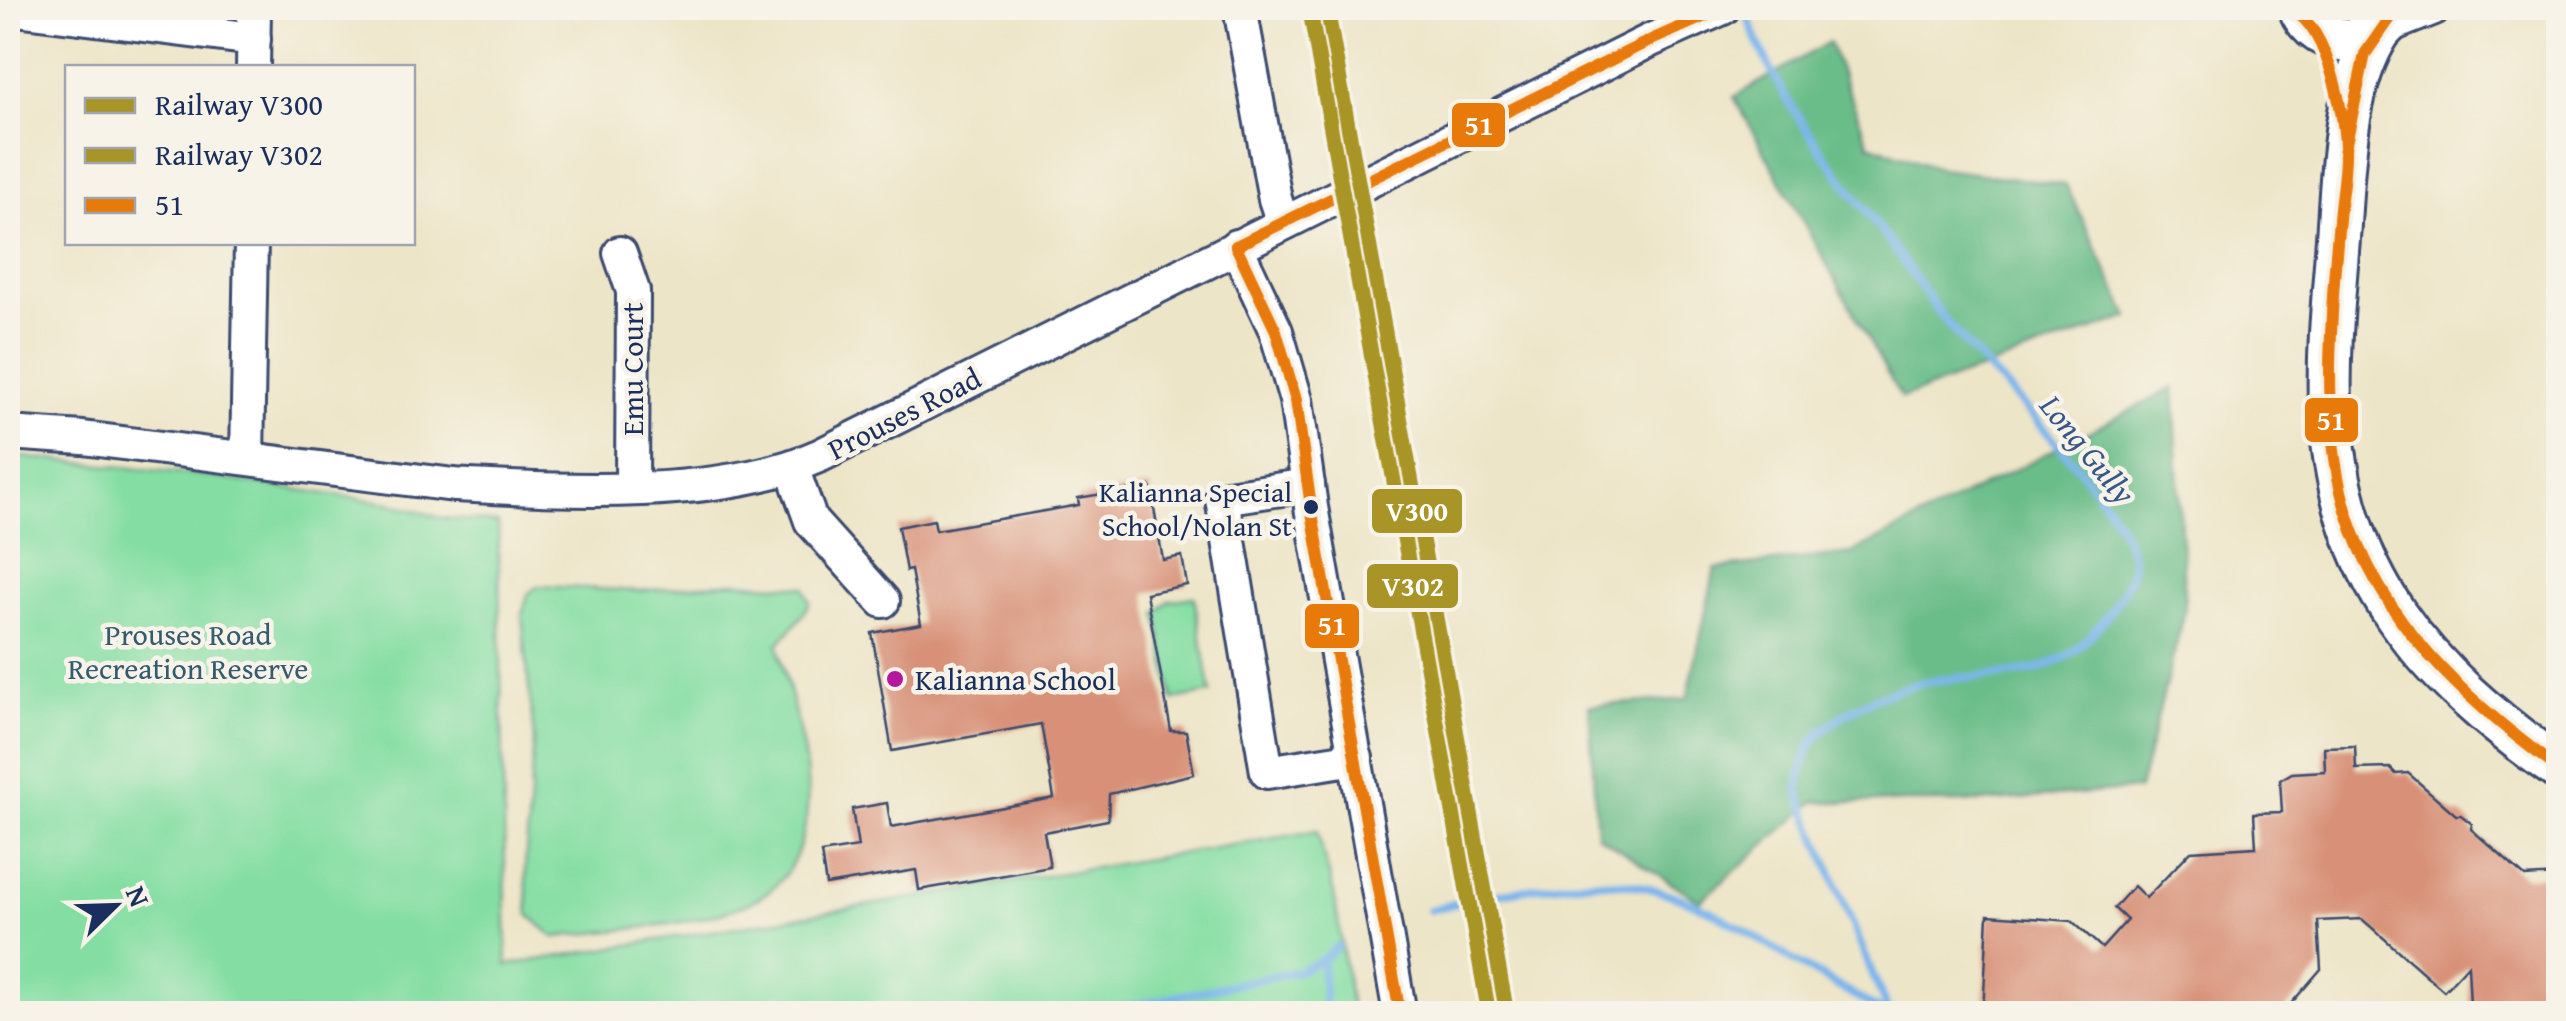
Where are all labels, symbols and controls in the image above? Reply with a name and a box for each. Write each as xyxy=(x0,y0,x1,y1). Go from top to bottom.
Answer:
legend xyxy=(65,65,415,245)
text: Railway V300 xyxy=(155,82,323,126)
line badge: 51 xyxy=(1450,101,1507,149)
text: 51 xyxy=(1464,104,1494,145)
text: Railway V302 xyxy=(155,132,323,176)
text: 51 xyxy=(155,182,184,226)
street label: Emu Court xyxy=(610,302,654,436)
street label: Prouses Road xyxy=(820,356,988,470)
water label: Long Gully xyxy=(2028,383,2147,514)
line badge: 51 xyxy=(2303,396,2360,444)
text: 51 xyxy=(2316,399,2346,440)
place label: Kalianna Special School/Nolan St xyxy=(1099,471,1292,546)
line badge: V300 xyxy=(1370,487,1464,535)
text: V300 xyxy=(1386,490,1448,531)
marker: Kalianna Special School/Nolan St xyxy=(1301,497,1321,517)
line badge: V302 xyxy=(1365,562,1460,610)
text: V302 xyxy=(1382,565,1444,606)
line badge: 51 xyxy=(1303,602,1361,650)
text: 51 xyxy=(1317,604,1347,645)
park label: Prouses Road Recreation Reserve xyxy=(68,612,308,690)
place label: Kalianna School xyxy=(915,657,1116,701)
marker: Kalianna School xyxy=(884,668,906,690)
north arrow xyxy=(65,856,165,956)
text: N xyxy=(116,879,161,913)

